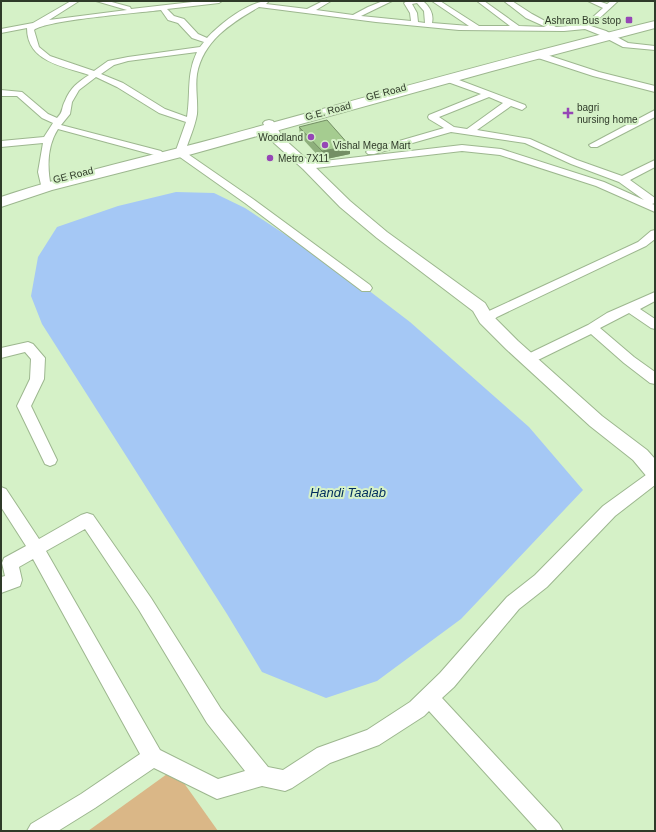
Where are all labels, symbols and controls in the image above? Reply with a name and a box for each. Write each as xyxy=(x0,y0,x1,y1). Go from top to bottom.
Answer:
place label: Ashram Bus stop xyxy=(545,15,621,26)
marker: Ashram Bus stop xyxy=(624,15,634,25)
street label: GE Road xyxy=(365,81,407,103)
street label: G.E. Road xyxy=(304,100,352,122)
place label: bagri nursing home xyxy=(577,102,638,125)
marker: bagri nursing home xyxy=(562,107,574,119)
place label: Woodland xyxy=(258,132,303,143)
marker: Woodland xyxy=(306,132,316,142)
marker: Vishal Mega Mart xyxy=(320,140,330,150)
place label: Vishal Mega Mart xyxy=(333,140,411,151)
marker: Metro 7X11 xyxy=(265,153,275,163)
place label: Metro 7X11 xyxy=(278,153,329,164)
street label: GE Road xyxy=(52,165,94,185)
water label: Handi Taalab xyxy=(310,485,386,500)

